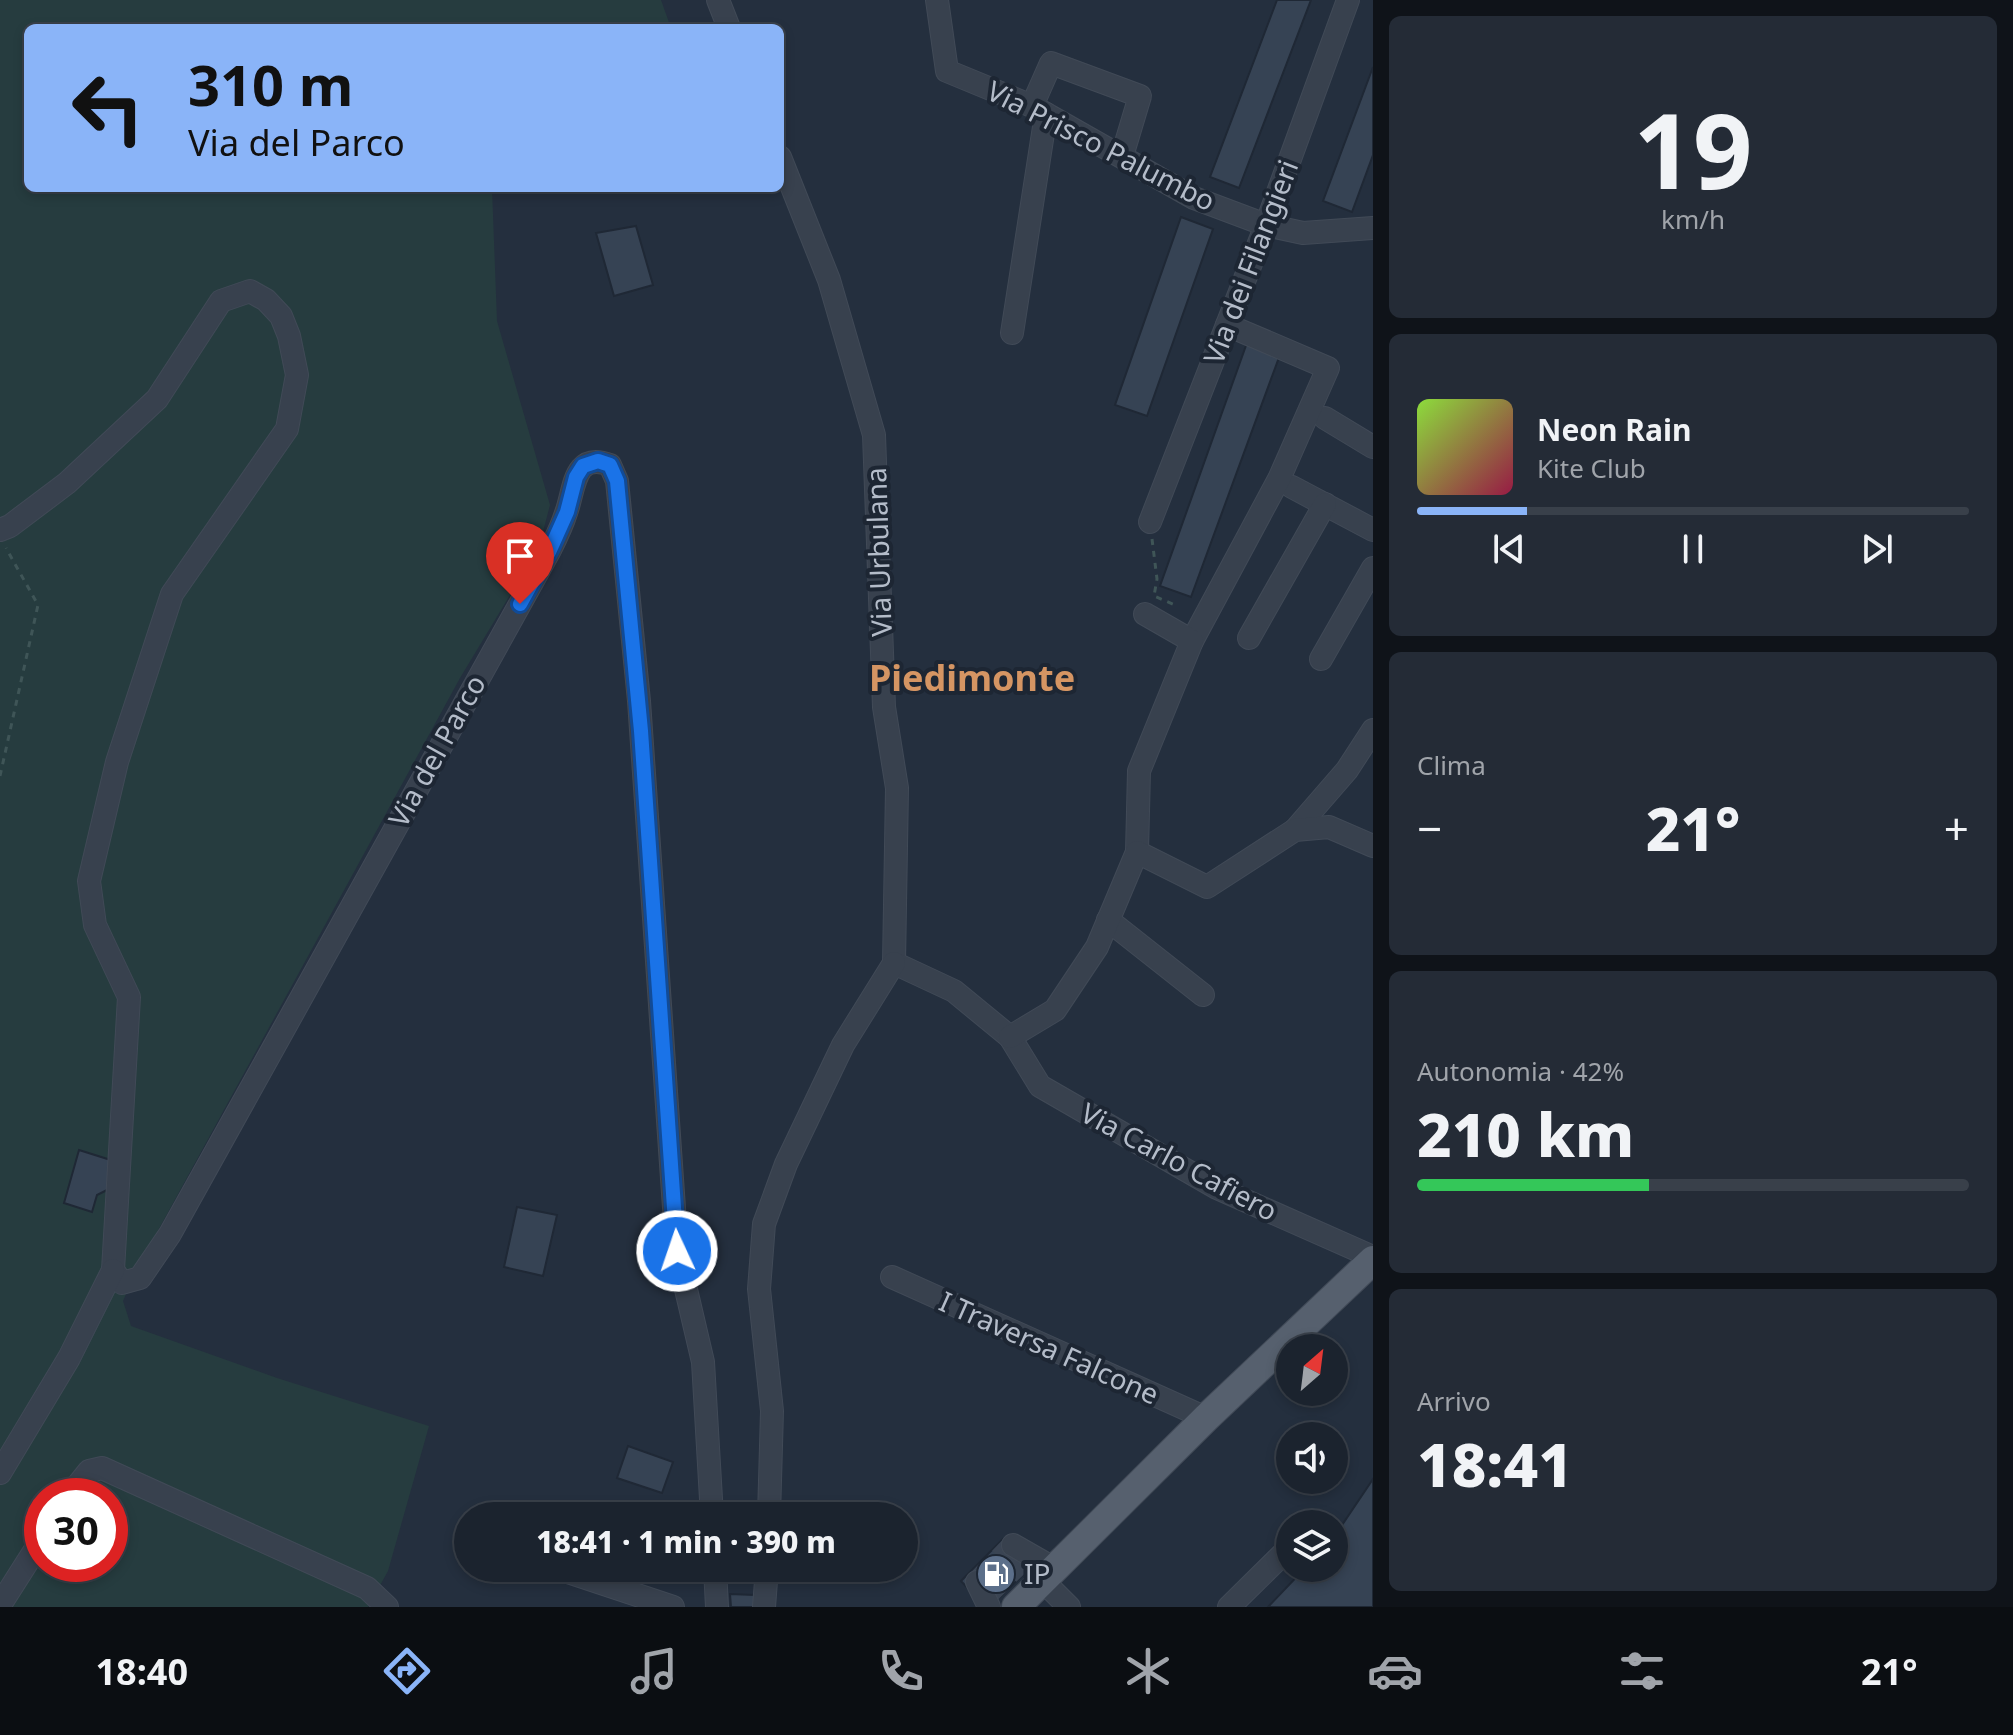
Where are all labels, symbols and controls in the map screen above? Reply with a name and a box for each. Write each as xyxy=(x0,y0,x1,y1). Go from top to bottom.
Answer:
text: 310 m xyxy=(188,46,353,122)
icon: left xyxy=(56,56,160,160)
street label: Via Prisco Palumbo xyxy=(981,71,1222,219)
text: 19 xyxy=(1634,78,1752,219)
text: Via del Parco xyxy=(188,118,405,167)
street label: Via dei Filangieri xyxy=(1194,154,1306,369)
text: km/h xyxy=(1661,201,1725,237)
text: Neon Rain xyxy=(1537,409,1691,450)
text: Kite Club xyxy=(1537,450,1646,486)
street label: Via Urbulana xyxy=(856,467,900,637)
pin xyxy=(486,522,554,604)
icon: previous xyxy=(1487,527,1531,571)
icon: pause xyxy=(1671,527,1715,571)
icon: next xyxy=(1855,527,1899,571)
icon: arrive xyxy=(498,534,542,578)
district label: Piedimonte xyxy=(869,653,1075,702)
street label: Via del Parco xyxy=(379,668,494,833)
text: Clima xyxy=(1417,747,1486,783)
text: 21° xyxy=(1646,787,1740,869)
text: − xyxy=(1417,798,1442,858)
text: + xyxy=(1944,798,1969,858)
text: Autonomia · 42% xyxy=(1417,1053,1624,1089)
street label: Via Carlo Cafiero xyxy=(1075,1093,1284,1229)
text: 210 km xyxy=(1417,1093,1634,1175)
position arrow xyxy=(635,1209,719,1293)
street label: I Traversa Falcone xyxy=(934,1282,1165,1413)
north arrow xyxy=(1276,1334,1348,1406)
map controls xyxy=(1276,1334,1348,1582)
text: Arrivo xyxy=(1417,1383,1491,1419)
button: sound xyxy=(1276,1422,1348,1494)
text: 18:41 xyxy=(1417,1423,1573,1505)
speed limit sign: 30 xyxy=(24,1478,128,1582)
button: layers xyxy=(1276,1510,1348,1582)
text: 18:41 · 1 min · 390 m xyxy=(536,1521,836,1562)
fuel station icon: IP xyxy=(975,1553,1017,1595)
place label: IP xyxy=(1024,1554,1050,1592)
icon: directions xyxy=(379,1643,435,1699)
icon: music xyxy=(626,1643,682,1699)
icon: phone xyxy=(873,1643,929,1699)
icon: climate xyxy=(1120,1643,1176,1699)
icon: car xyxy=(1367,1643,1423,1699)
icon: filters xyxy=(1614,1643,1670,1699)
text: 18:40 xyxy=(96,1647,188,1696)
text: 21° xyxy=(1861,1647,1917,1696)

